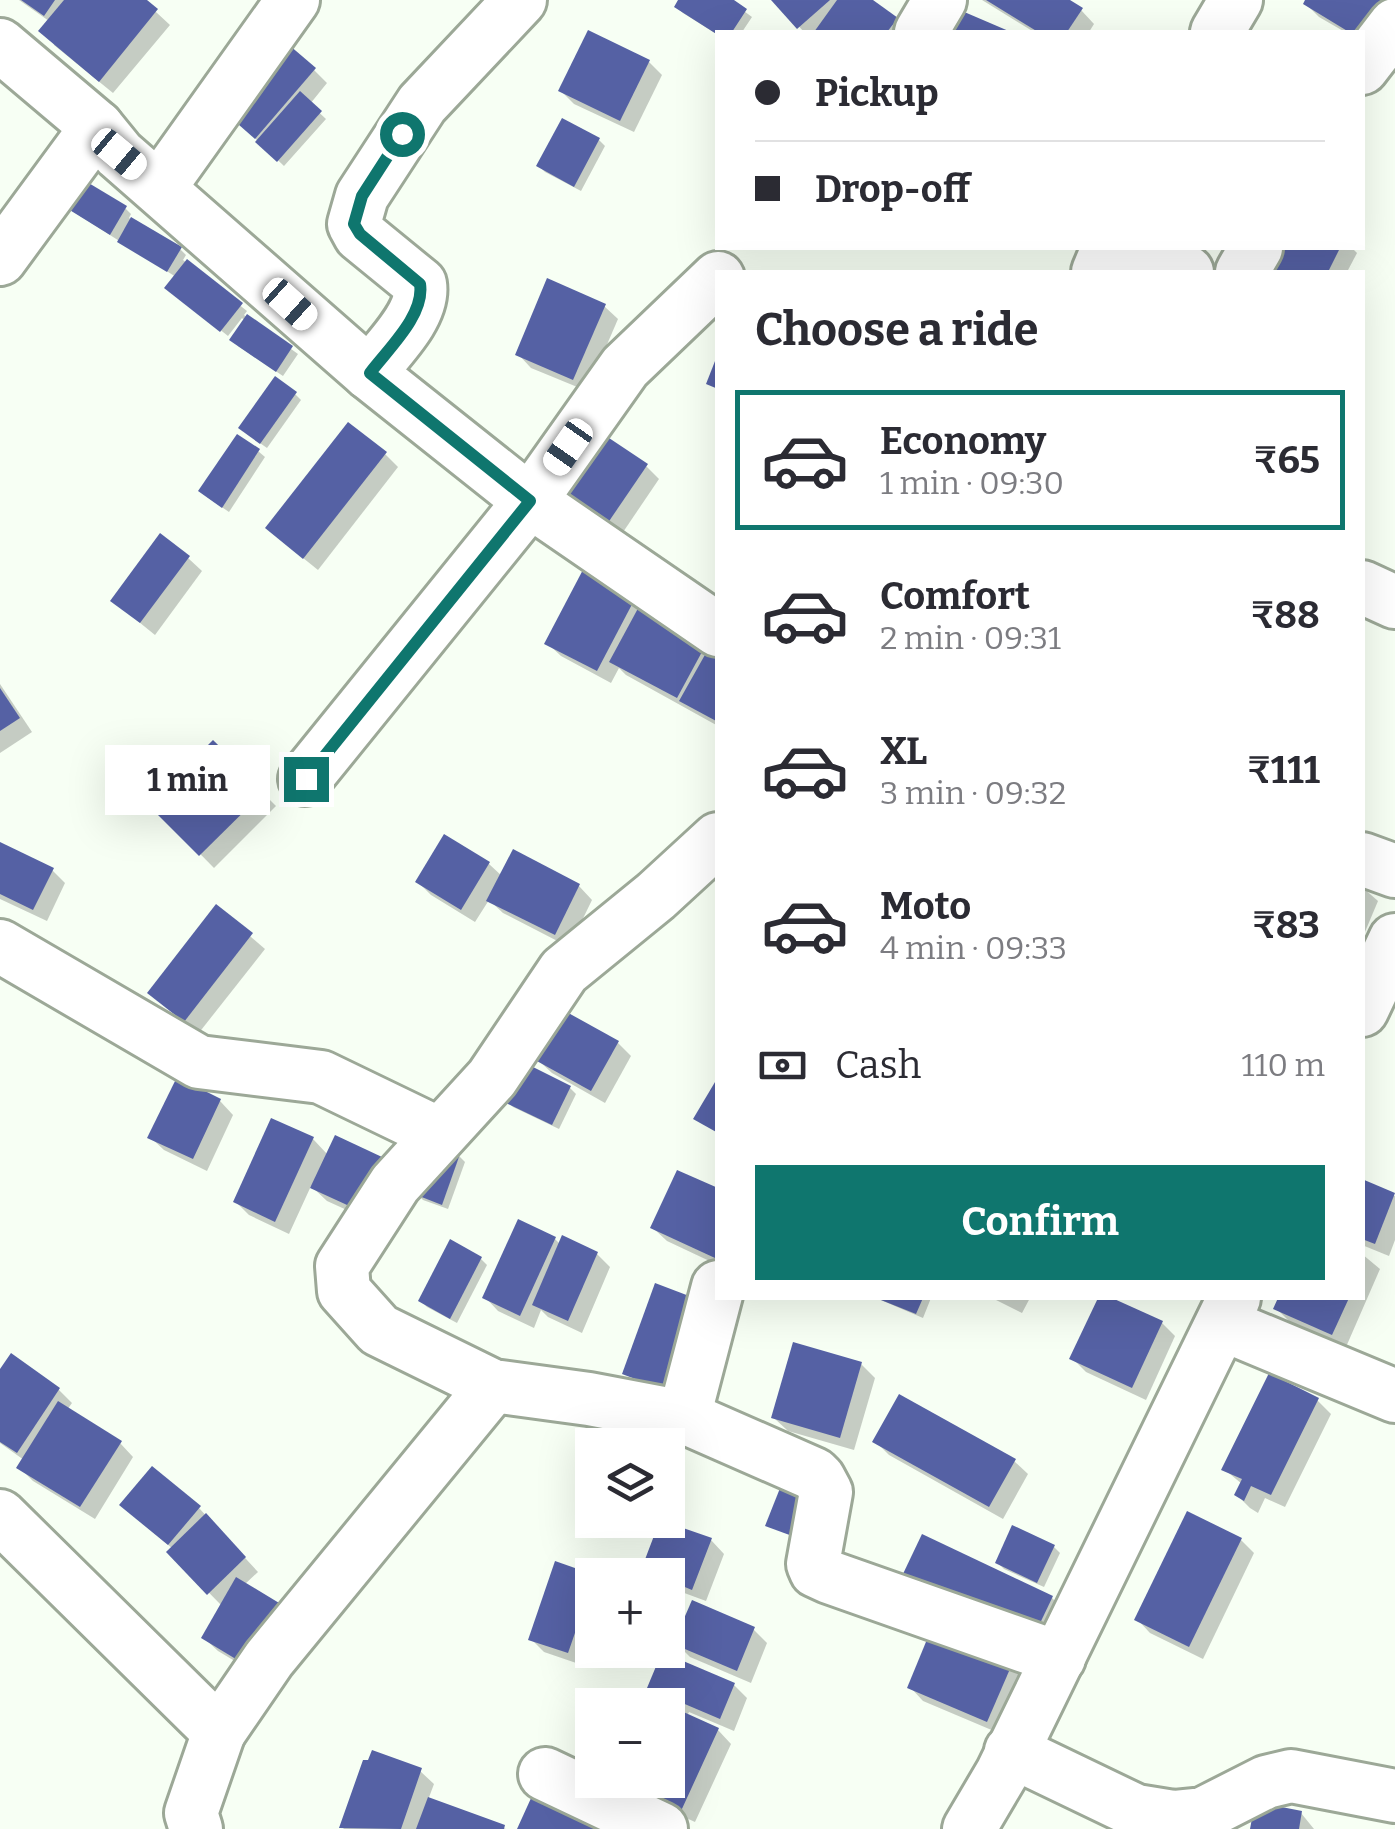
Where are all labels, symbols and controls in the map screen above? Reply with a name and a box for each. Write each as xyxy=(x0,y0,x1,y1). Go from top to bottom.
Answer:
text: Pickup xyxy=(815,70,939,116)
route start xyxy=(380,112,425,157)
car xyxy=(86,123,152,185)
text: Drop-off xyxy=(815,166,970,212)
car xyxy=(258,273,322,335)
text: Choose a ride xyxy=(755,303,1038,357)
car xyxy=(539,414,597,480)
icon: car xyxy=(760,415,850,505)
text: Economy xyxy=(880,418,1046,464)
text: ₹65 xyxy=(1254,437,1320,483)
text: 1 min · 09:30 xyxy=(880,464,1064,502)
icon: car xyxy=(760,570,850,660)
text: Comfort xyxy=(880,573,1030,619)
text: ₹88 xyxy=(1250,592,1320,638)
text: 2 min · 09:31 xyxy=(880,619,1061,657)
icon: car xyxy=(760,725,850,815)
text: XL xyxy=(880,728,927,774)
callout: 1 min xyxy=(106,744,271,814)
text: ₹111 xyxy=(1247,747,1320,793)
route end xyxy=(284,757,329,802)
text: 1 min xyxy=(147,761,228,799)
text: 3 min · 09:32 xyxy=(880,774,1066,812)
icon: car xyxy=(760,880,850,970)
text: Moto xyxy=(880,883,971,929)
text: ₹83 xyxy=(1252,902,1320,948)
text: 4 min · 09:33 xyxy=(880,929,1067,967)
icon: cash xyxy=(755,1038,810,1093)
text: Cash xyxy=(835,1042,921,1088)
text: 110 m xyxy=(1242,1046,1325,1084)
button: Confirm xyxy=(755,1165,1325,1280)
map controls xyxy=(575,1428,685,1798)
button: layers xyxy=(575,1428,685,1538)
button: + xyxy=(575,1558,685,1668)
button: − xyxy=(575,1688,685,1798)

